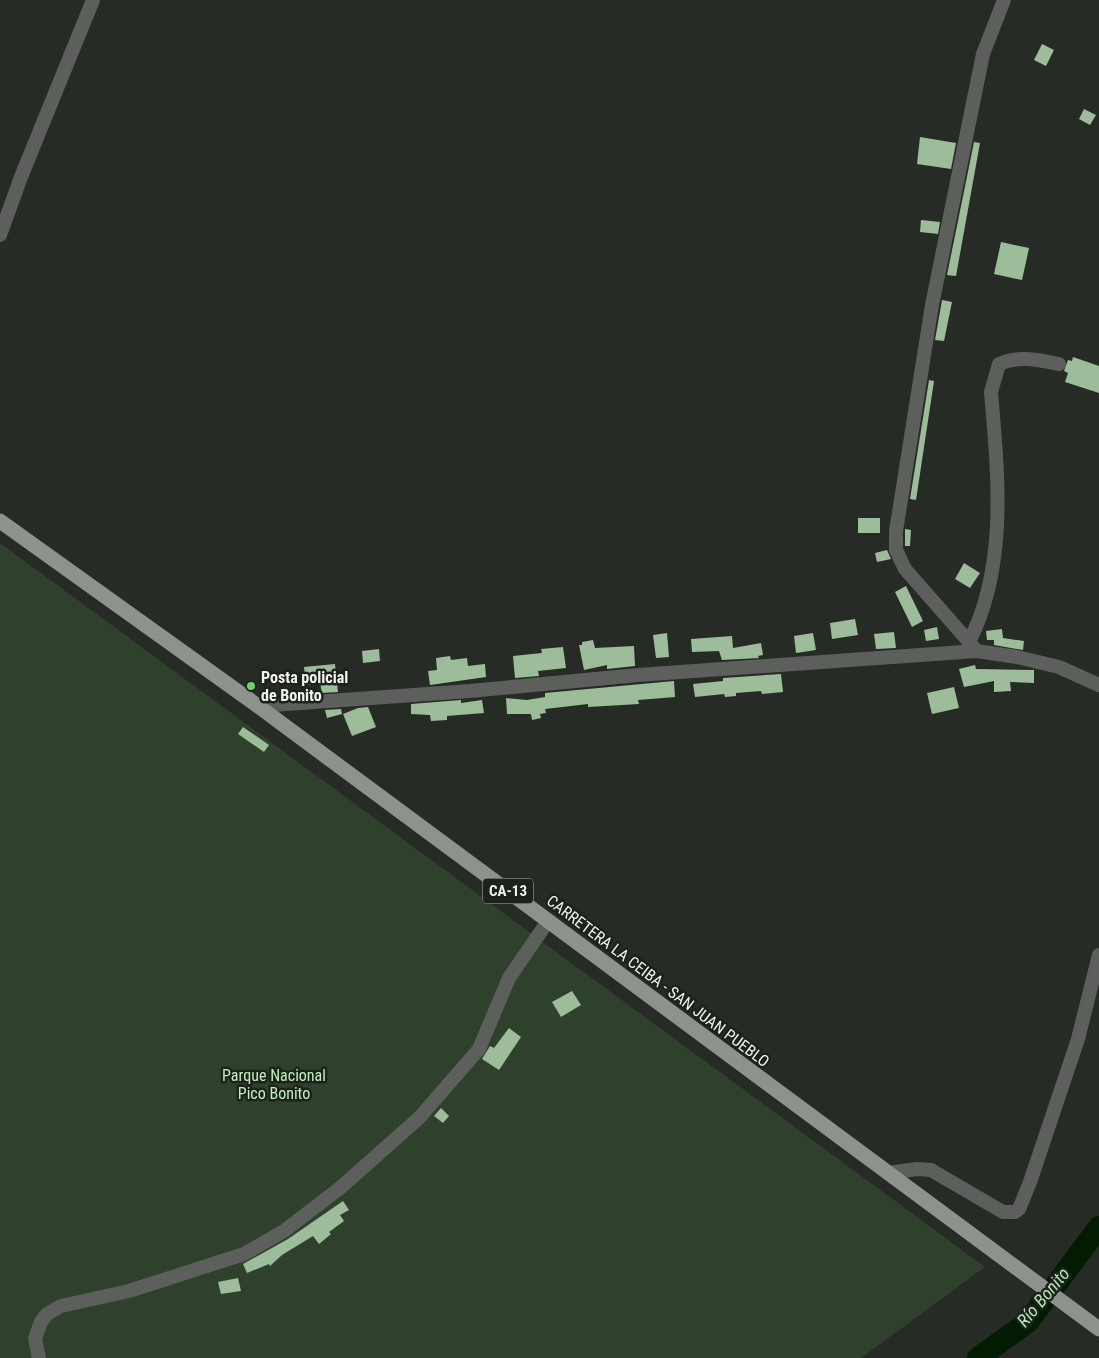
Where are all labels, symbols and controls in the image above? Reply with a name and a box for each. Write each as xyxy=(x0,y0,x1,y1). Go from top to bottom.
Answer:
place label: Posta policial de Bonito xyxy=(261,668,348,705)
marker: Posta policial de Bonito xyxy=(245,680,257,692)
road number: CA-13 xyxy=(483,878,533,904)
street label: CARRETERA LA CEIBA - SAN JUAN PUEBLO xyxy=(543,891,773,1071)
park label: Parque Nacional Pico Bonito xyxy=(222,1066,326,1103)
water label: Río Bonito xyxy=(1012,1263,1074,1331)

